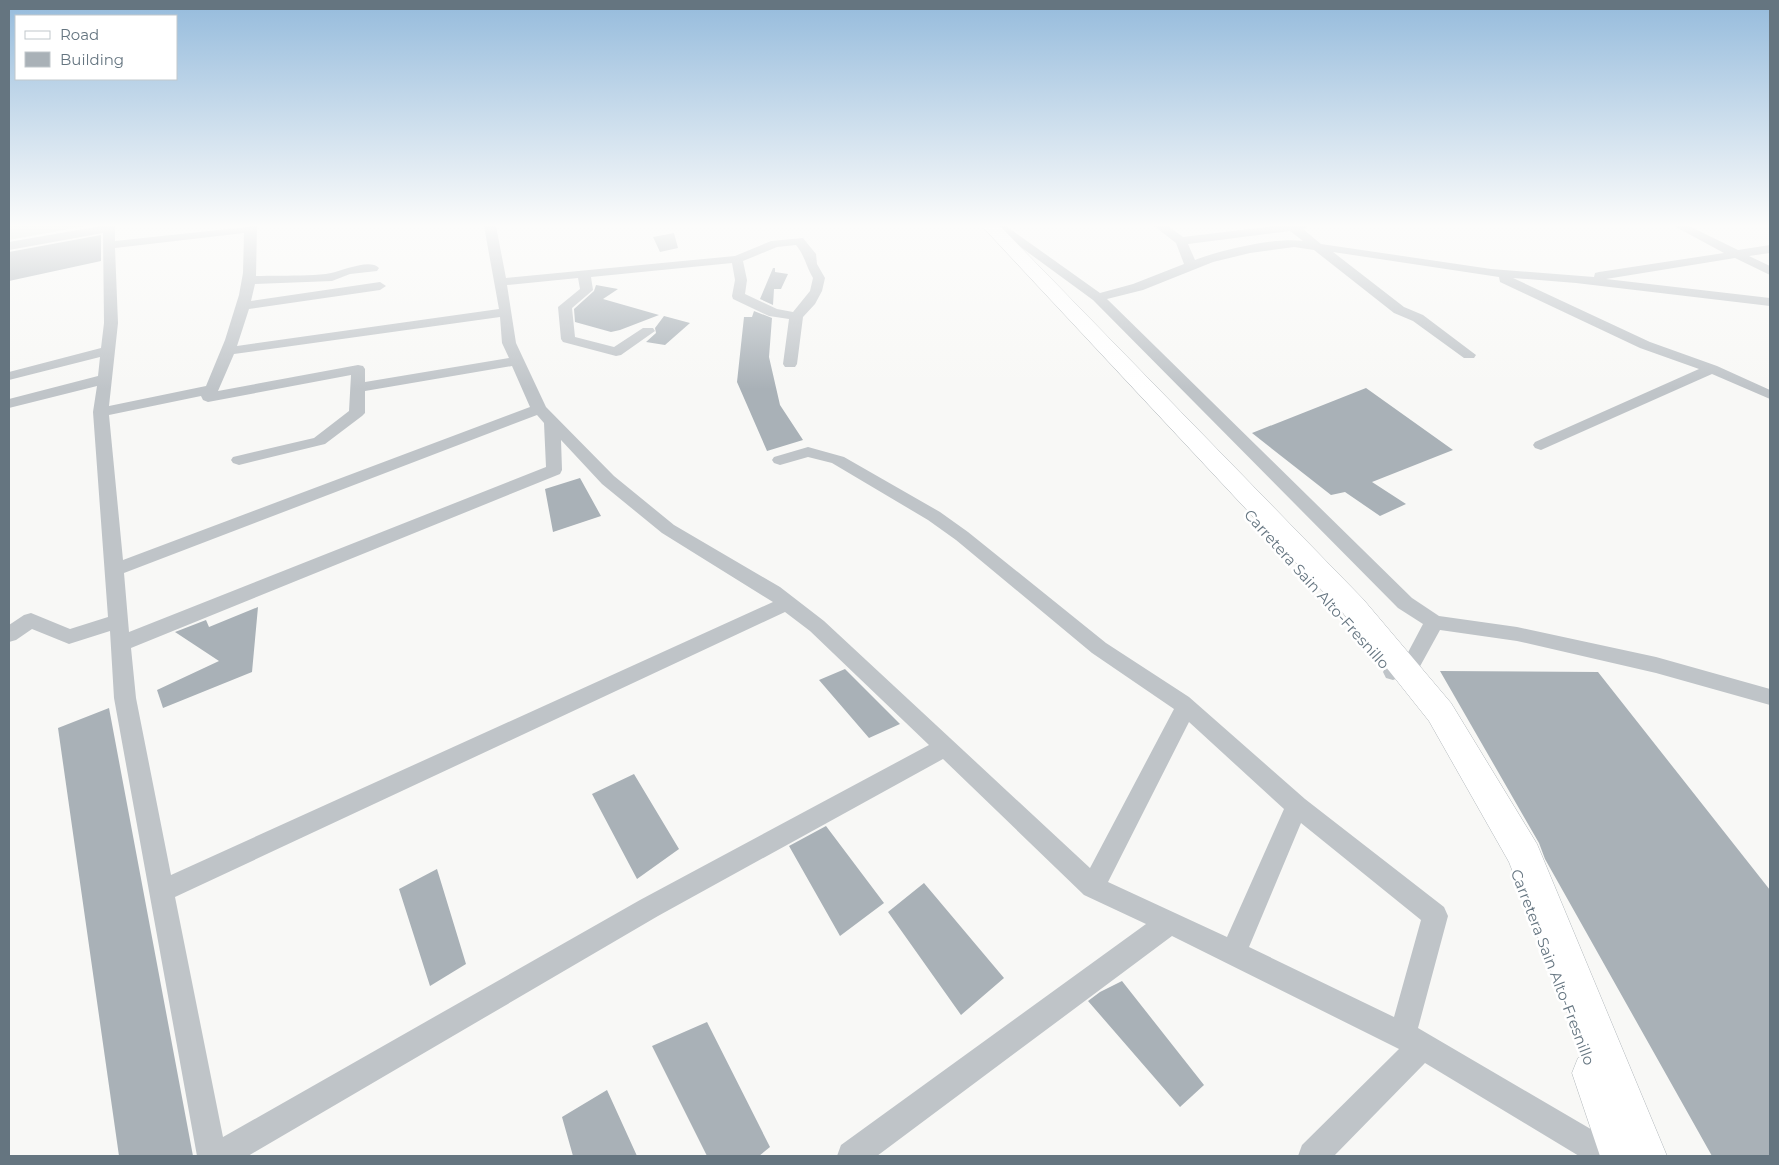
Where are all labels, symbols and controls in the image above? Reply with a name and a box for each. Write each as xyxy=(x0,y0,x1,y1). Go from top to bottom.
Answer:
legend xyxy=(15,15,178,80)
text: Road xyxy=(60,25,99,44)
text: Building xyxy=(60,50,124,69)
street label: Carretera Sain Alto-Fresnillo xyxy=(1240,505,1394,673)
street label: Carretera Sain Alto-Fresnillo xyxy=(1507,866,1599,1068)

